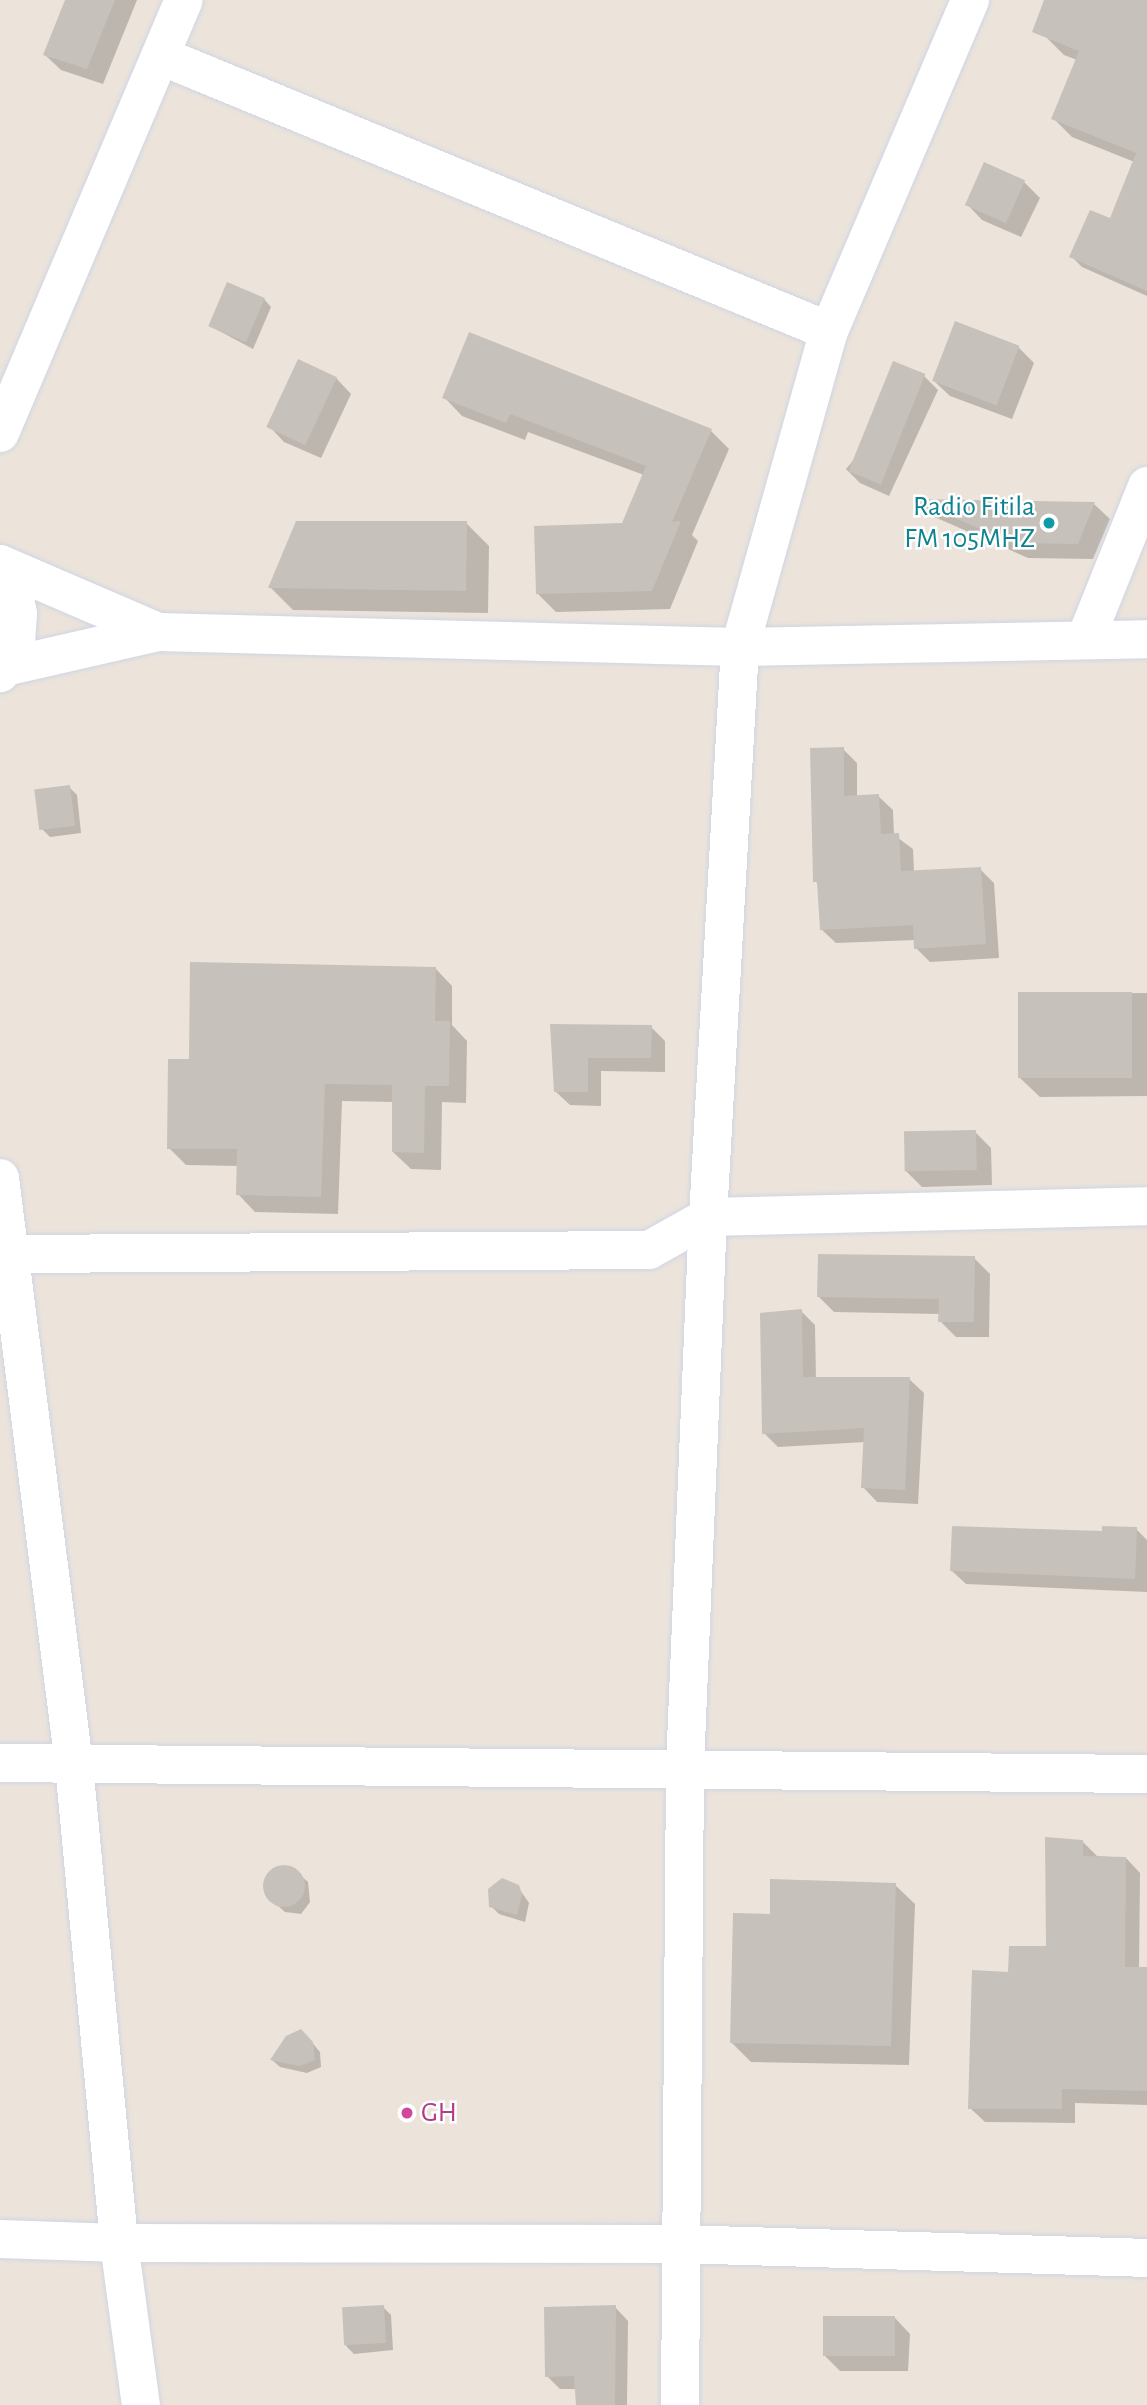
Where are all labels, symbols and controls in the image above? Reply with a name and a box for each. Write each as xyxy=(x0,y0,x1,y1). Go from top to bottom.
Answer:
place label: Radio Fitila FM 105MHZ xyxy=(904,490,1035,556)
marker: Radio Fitila FM 105MHZ xyxy=(1041,515,1057,531)
place label: GH xyxy=(421,2096,457,2130)
marker: GH xyxy=(399,2105,415,2121)

